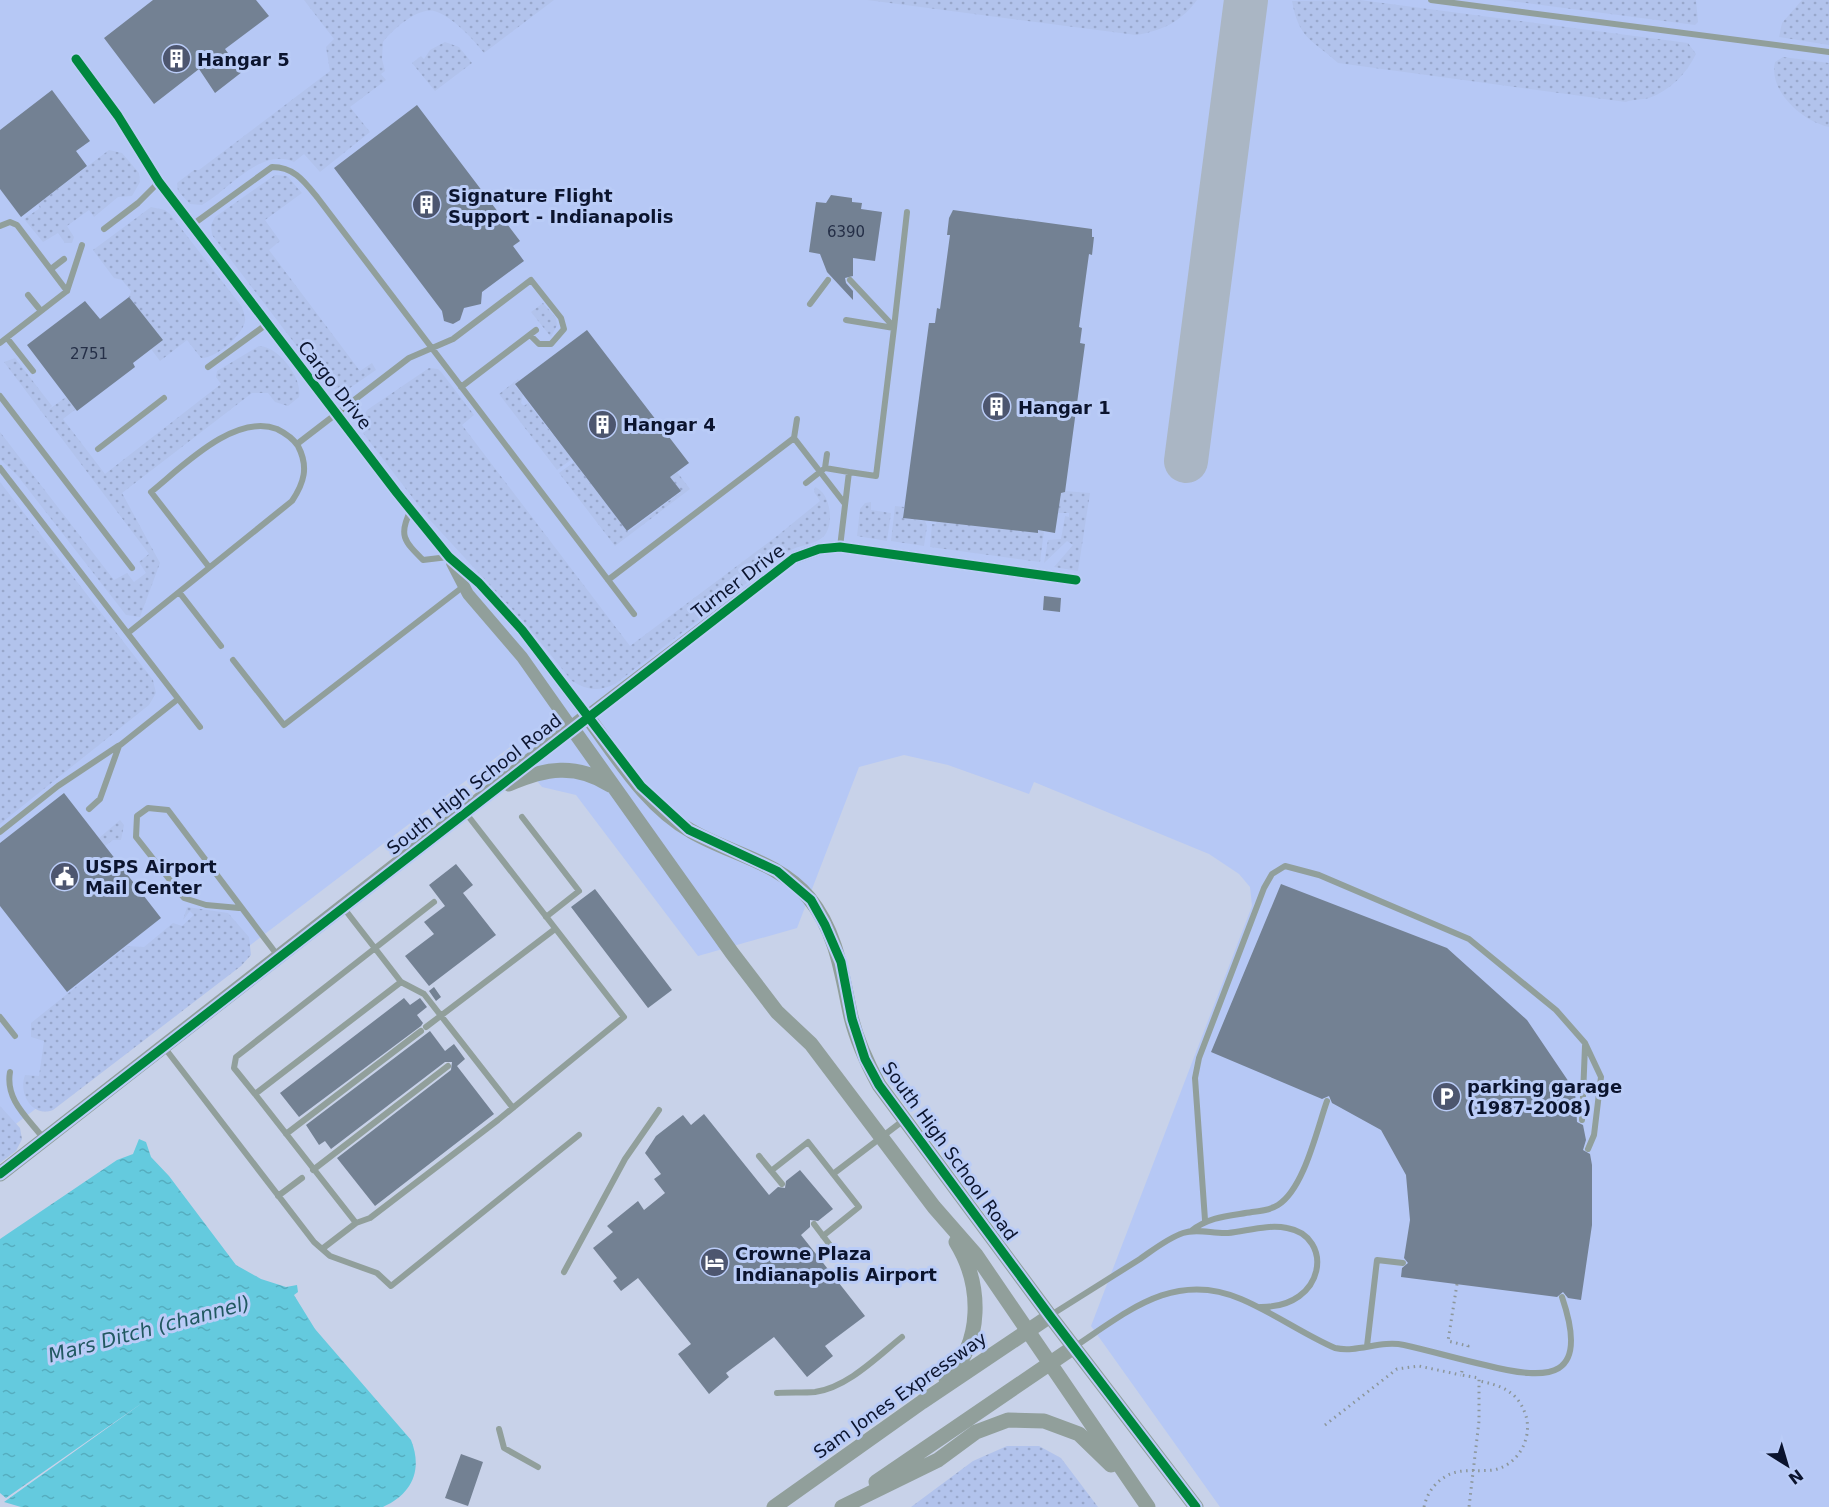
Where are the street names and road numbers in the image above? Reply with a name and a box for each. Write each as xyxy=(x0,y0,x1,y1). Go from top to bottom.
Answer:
street label: Cargo Drive xyxy=(294,336,376,434)
street label: Turner Drive xyxy=(687,539,788,623)
street label: South High School Road xyxy=(383,709,565,859)
street label: South High School Road xyxy=(878,1058,1022,1244)
street label: Sam Jones Expressway xyxy=(809,1327,991,1463)

